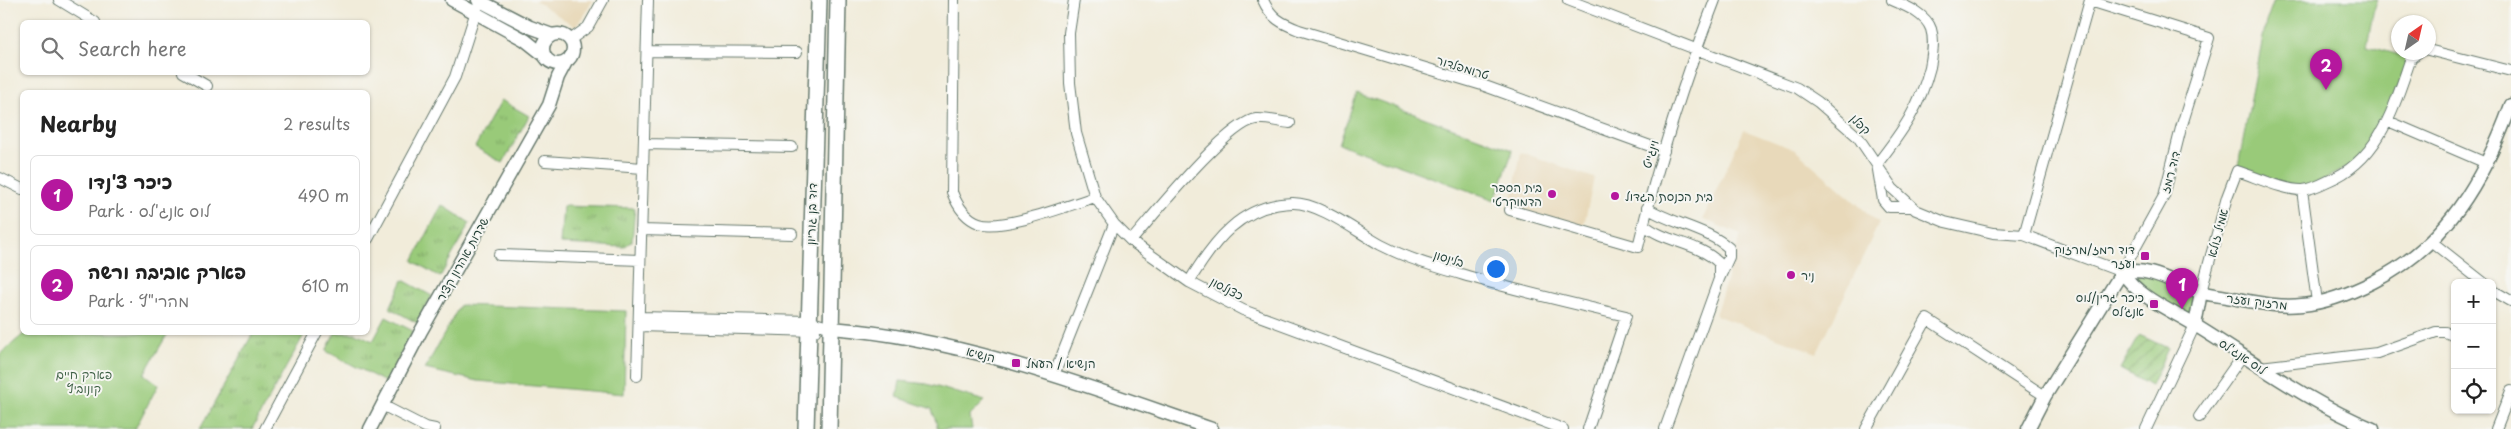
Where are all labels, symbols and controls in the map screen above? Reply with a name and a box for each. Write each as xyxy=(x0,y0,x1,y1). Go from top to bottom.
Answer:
north arrow xyxy=(2391,15,2436,60)
search box xyxy=(20,20,370,75)
icon: search xyxy=(38,34,66,62)
text: Search here xyxy=(78,34,187,62)
pin: 2 xyxy=(2310,49,2342,90)
street label: טרומפלדור xyxy=(1434,50,1492,84)
text: Nearby xyxy=(40,107,117,139)
street label: קפלן xyxy=(1847,110,1875,138)
text: 2 results xyxy=(283,111,350,135)
street label: וינגייט xyxy=(1637,138,1663,170)
street label: דוד רמז xyxy=(2156,149,2184,195)
text: כיכר צ'נדו xyxy=(88,167,172,195)
place label: בית הספר הדמוקרטי xyxy=(1491,178,1542,210)
street label: דוד בן גוריון xyxy=(801,182,821,245)
text: 1 xyxy=(53,183,61,207)
text: 490 m xyxy=(298,183,349,207)
place label: בית הכנסת הגדול xyxy=(1625,187,1713,205)
marker: בית הספר הדמוקרטי xyxy=(1546,188,1558,200)
marker: בית הכנסת הגדול xyxy=(1609,190,1621,202)
text: Park · לוס אנג'לס xyxy=(88,198,210,222)
street label: אמיל זולא xyxy=(2202,206,2232,259)
street label: שדרות אהרון קציר xyxy=(431,213,493,304)
place label: דוד רמז/מרזוק ועזר xyxy=(2054,240,2135,272)
street label: בלינסון xyxy=(1432,245,1466,271)
marker: דוד רמז/מרזוק ועזר xyxy=(2139,250,2151,262)
your location xyxy=(1483,256,1509,282)
text: פארק אביבה ורשה xyxy=(88,257,246,285)
place label: ניר xyxy=(1801,266,1814,284)
pin: 1 xyxy=(2166,268,2198,309)
marker: ניר xyxy=(1785,269,1797,281)
street label: כצנלסון xyxy=(1207,272,1247,304)
text: 2 xyxy=(51,273,63,297)
text: 610 m xyxy=(301,273,349,297)
map controls xyxy=(2451,279,2496,414)
button: + xyxy=(2451,279,2496,324)
text: Park · מהרי"ץ xyxy=(88,288,189,312)
place label: כיכר גרין/לוס אנג׳לס xyxy=(2076,288,2144,320)
street label: מרזוק ועזר xyxy=(2225,288,2289,314)
marker: כיכר גרין/לוס אנג׳לס xyxy=(2148,298,2160,310)
button: − xyxy=(2451,324,2496,369)
street label: לוס אנג'לס xyxy=(2216,334,2271,379)
street label: הנשיא xyxy=(964,341,998,367)
place label: הנשיא / העמל xyxy=(1026,354,1095,372)
marker: הנשיא / העמל xyxy=(1010,357,1022,369)
park label: פארק חיים קונוביץ xyxy=(56,365,112,397)
button: locate xyxy=(2451,369,2496,414)

